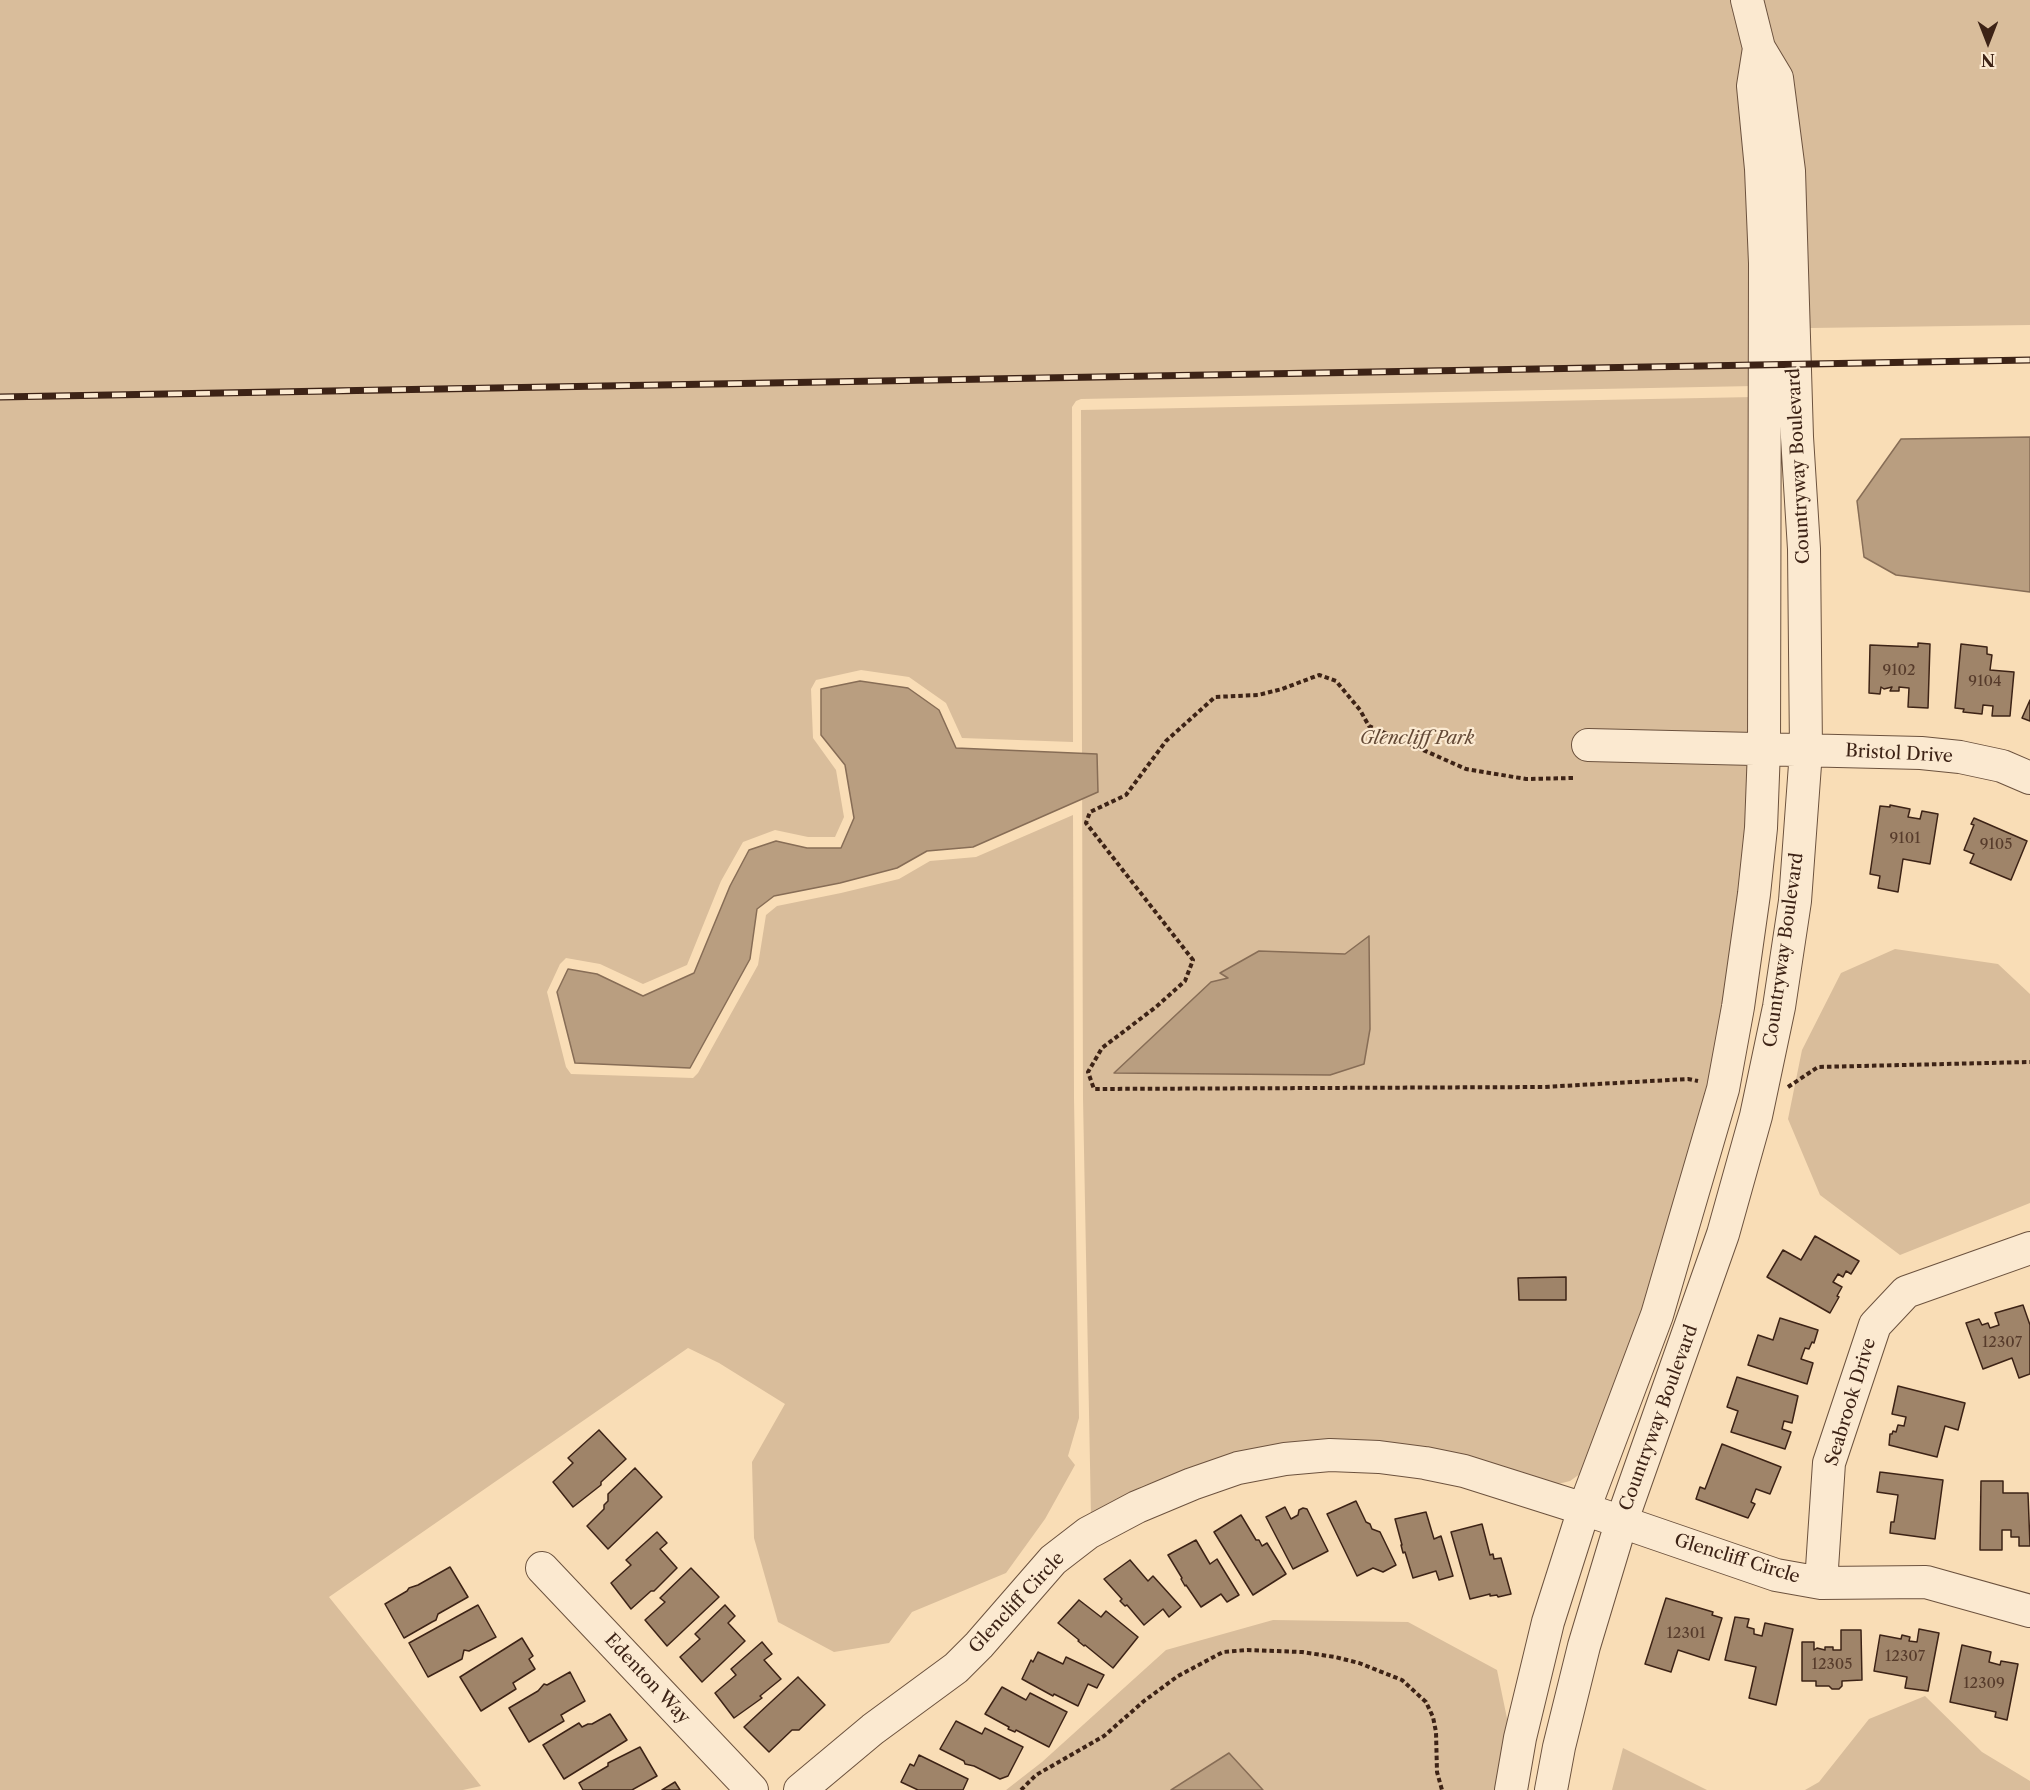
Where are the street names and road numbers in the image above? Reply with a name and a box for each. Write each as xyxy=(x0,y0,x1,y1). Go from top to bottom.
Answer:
street label: Countryway Boulevard xyxy=(1783,367,1815,565)
street label: Bristol Drive xyxy=(1845,740,1953,768)
street label: Countryway Boulevard xyxy=(1760,851,1808,1049)
street label: Countryway Boulevard xyxy=(1615,1322,1703,1514)
street label: Seabrook Drive xyxy=(1821,1335,1881,1469)
street label: Glencliff Circle xyxy=(1672,1530,1802,1588)
street label: Glencliff Circle xyxy=(965,1548,1069,1658)
street label: Edenton Way xyxy=(600,1629,694,1729)

